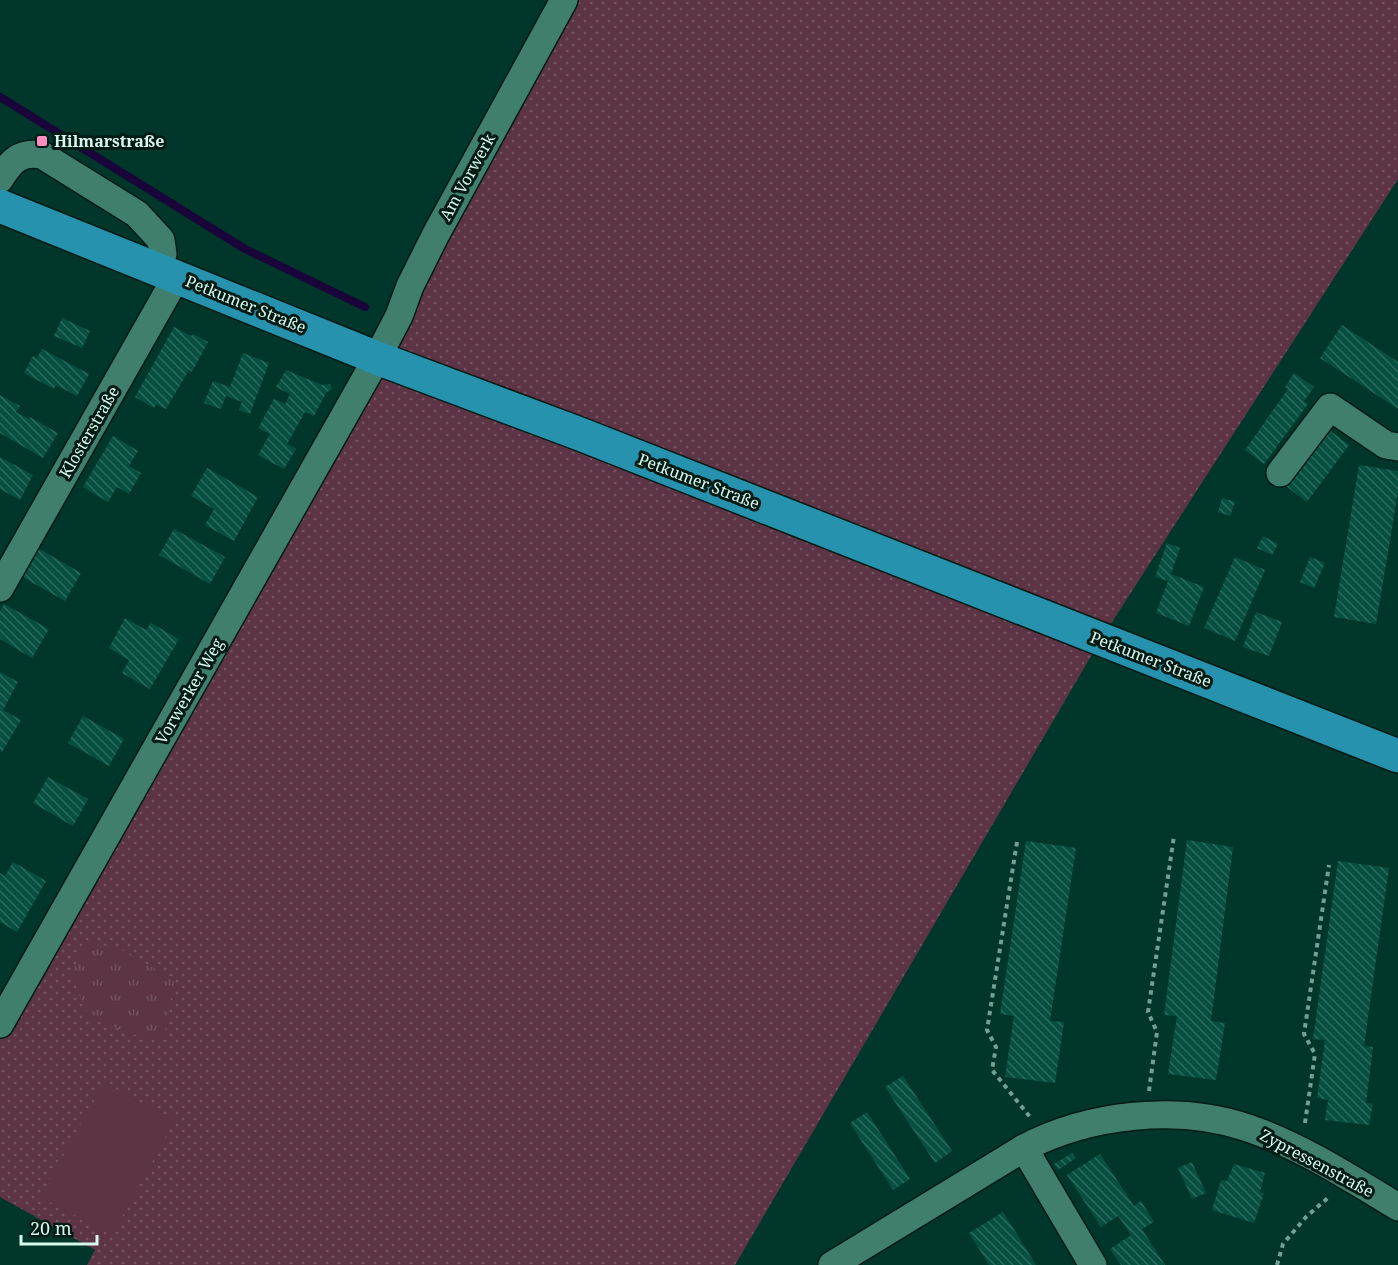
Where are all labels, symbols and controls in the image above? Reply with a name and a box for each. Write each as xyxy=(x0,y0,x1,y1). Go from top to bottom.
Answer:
street label: Am Vorwerk xyxy=(434,129,500,224)
place label: Hilmarstraße xyxy=(54,130,164,152)
marker: Hilmarstraße xyxy=(35,134,49,148)
street label: Petkumer Straße xyxy=(182,270,310,338)
street label: Klosterstraße xyxy=(54,382,124,482)
street label: Petkumer Straße xyxy=(635,448,763,514)
street label: Petkumer Straße xyxy=(1087,626,1215,692)
street label: Vorwerker Weg xyxy=(150,634,228,748)
street label: Zypressenstraße xyxy=(1256,1124,1378,1202)
scale bar xyxy=(21,1208,98,1246)
text: 20 m xyxy=(30,1216,72,1240)

